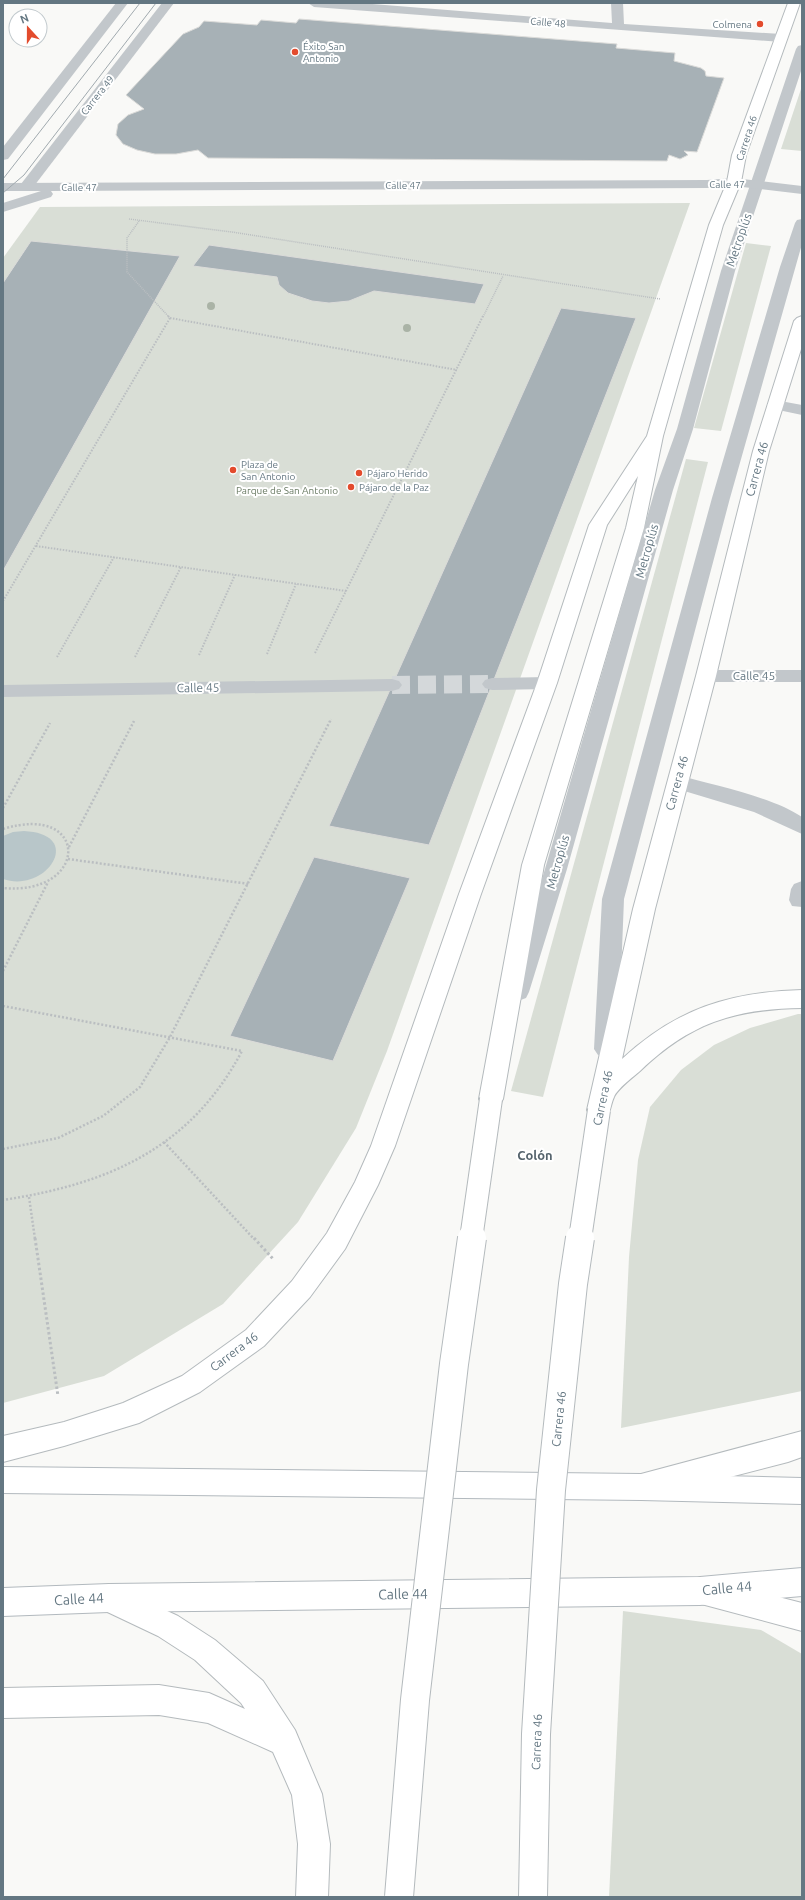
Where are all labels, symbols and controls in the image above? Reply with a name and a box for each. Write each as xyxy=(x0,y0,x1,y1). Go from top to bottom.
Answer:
north arrow xyxy=(8,8,48,48)
text: N xyxy=(18,12,30,26)
street label: Calle 48 xyxy=(530,15,567,30)
place label: Colmena xyxy=(712,19,752,30)
marker: Colmena xyxy=(755,19,765,29)
place label: Éxito San Antonio xyxy=(303,40,344,64)
marker: Éxito San Antonio xyxy=(290,47,300,57)
street label: Carrera 49 xyxy=(79,73,116,117)
street label: Carrera 46 xyxy=(734,114,759,162)
street label: Calle 47 xyxy=(709,179,745,190)
street label: Calle 47 xyxy=(385,180,421,191)
street label: Calle 47 xyxy=(61,182,97,193)
street label: Metroplús xyxy=(723,211,754,268)
street label: Carrera 46 xyxy=(743,440,770,498)
place label: Plaza de San Antonio xyxy=(241,459,295,482)
marker: Plaza de San Antonio xyxy=(228,465,238,475)
marker: Pájaro Herido xyxy=(354,468,364,478)
place label: Pájaro Herido xyxy=(367,468,428,479)
marker: Pájaro de la Paz xyxy=(346,482,356,492)
place label: Pájaro de la Paz xyxy=(359,482,429,493)
park label: Parque de San Antonio xyxy=(236,485,338,496)
street label: Metroplús xyxy=(633,522,660,579)
street label: Calle 45 xyxy=(733,669,775,682)
street label: Calle 45 xyxy=(177,681,219,694)
street label: Carrera 46 xyxy=(663,754,690,812)
street label: Metroplús xyxy=(544,833,571,890)
street label: Carrera 46 xyxy=(590,1069,615,1127)
district label: Colón xyxy=(517,1148,553,1162)
street label: Carrera 46 xyxy=(207,1329,260,1374)
street label: Carrera 46 xyxy=(549,1390,568,1448)
street label: Calle 44 xyxy=(701,1578,753,1598)
street label: Calle 44 xyxy=(378,1586,428,1602)
street label: Calle 44 xyxy=(54,1590,104,1608)
street label: Carrera 46 xyxy=(529,1713,544,1770)

